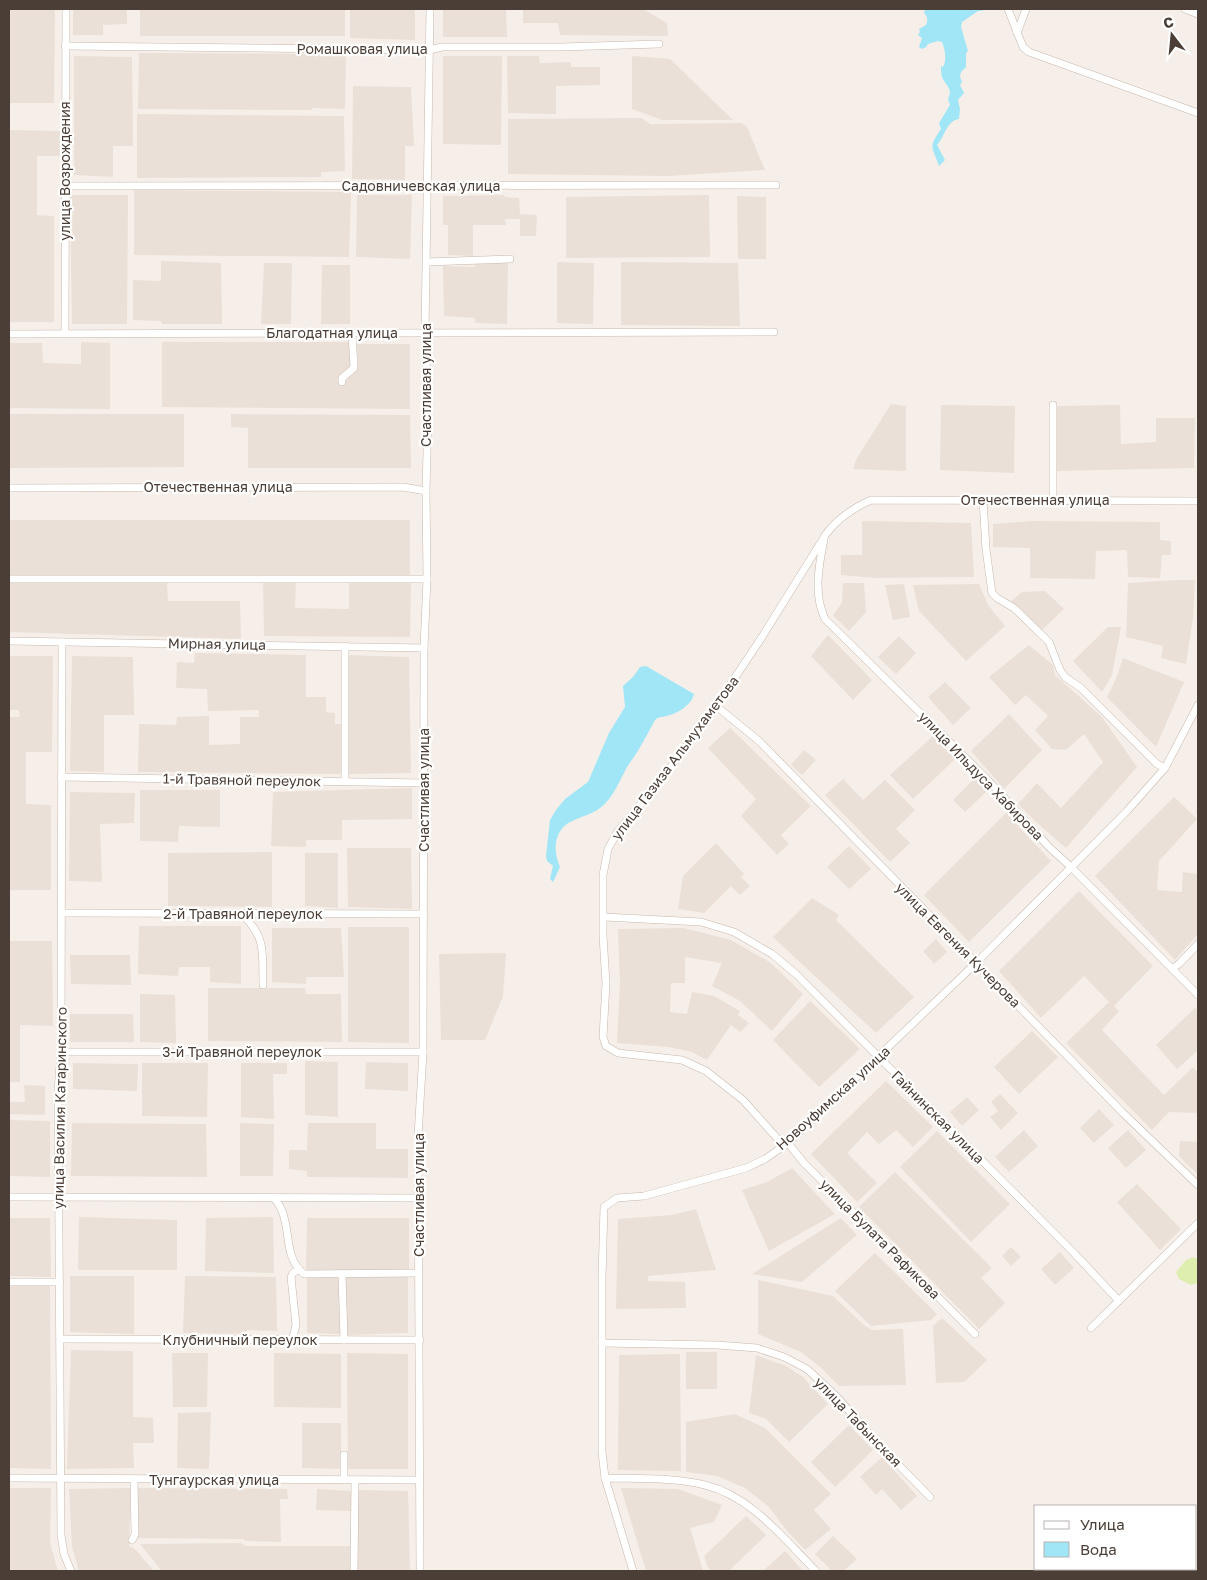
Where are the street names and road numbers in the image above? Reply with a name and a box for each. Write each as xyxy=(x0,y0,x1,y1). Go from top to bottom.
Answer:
street label: Ромашковая улица xyxy=(296,40,428,57)
street label: улица Возрождения xyxy=(56,101,73,241)
street label: Садовничевская улица xyxy=(341,177,501,194)
street label: Счастливая улица xyxy=(417,323,434,447)
street label: Благодатная улица xyxy=(266,324,398,341)
street label: Отечественная улица xyxy=(143,478,293,495)
street label: Отечественная улица xyxy=(960,491,1110,508)
street label: Мирная улица xyxy=(168,634,266,653)
street label: улица Газиза Альмухаметова xyxy=(607,672,742,843)
street label: улица Ильдуса Хабирова xyxy=(915,708,1047,844)
street label: Счастливая улица xyxy=(415,728,432,852)
street label: 1-й Травяной переулок xyxy=(163,770,321,789)
street label: улица Евгения Кучерова xyxy=(892,879,1024,1011)
street label: 2-й Травяной переулок xyxy=(163,905,323,922)
street label: улица Василия Катаринского xyxy=(49,1007,70,1209)
street label: Новоуфимская улица xyxy=(772,1042,893,1153)
street label: 3-й Травяной переулок xyxy=(162,1043,322,1060)
street label: Гайнинская улица xyxy=(888,1067,988,1167)
street label: Счастливая улица xyxy=(410,1133,427,1257)
street label: улица Булата Рафикова xyxy=(817,1175,944,1302)
street label: Клубничный переулок xyxy=(162,1331,318,1348)
street label: улица Табынская xyxy=(811,1373,906,1470)
street label: Тунгаурская улица xyxy=(149,1471,279,1488)

